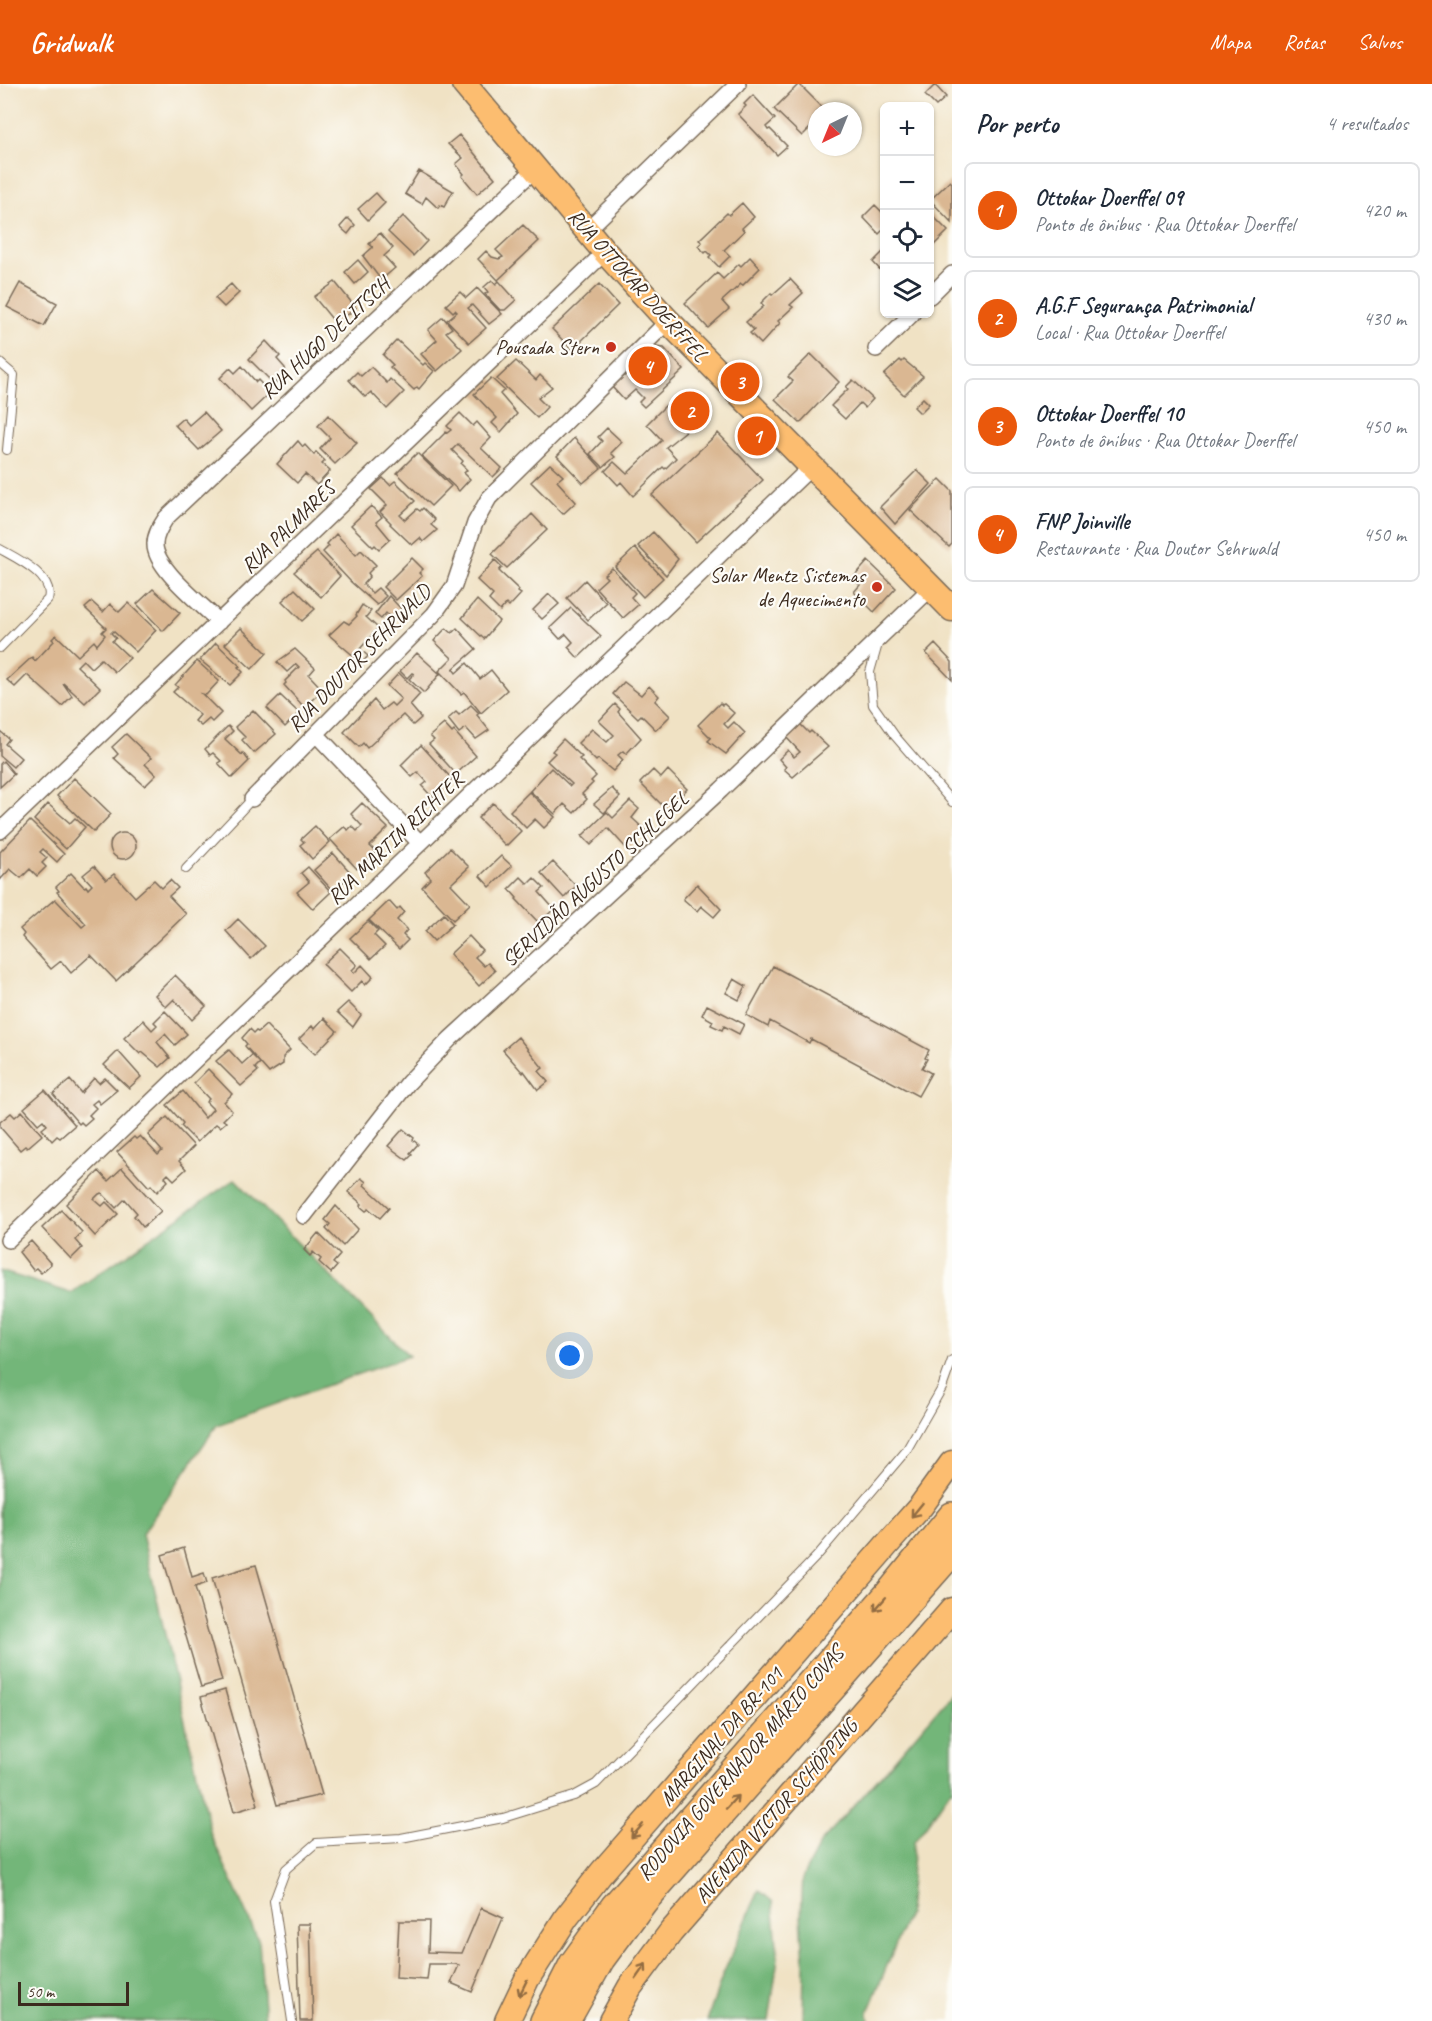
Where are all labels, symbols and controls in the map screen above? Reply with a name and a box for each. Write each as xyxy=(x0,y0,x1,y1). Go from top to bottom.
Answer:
text: Gridwalk xyxy=(30,25,112,60)
text: Mapa xyxy=(1210,29,1251,55)
text: Rotas xyxy=(1284,29,1325,55)
text: Salvos xyxy=(1358,29,1402,55)
north arrow xyxy=(808,102,862,156)
map controls xyxy=(880,102,934,318)
button: + xyxy=(880,102,934,156)
text: Por perto xyxy=(976,107,1058,140)
text: 4 resultados xyxy=(1326,111,1408,136)
button: − xyxy=(880,156,934,210)
text: Ottokar Doerffel 09 xyxy=(1035,184,1183,212)
text: 1 xyxy=(993,198,1002,223)
text: 420 m xyxy=(1363,198,1406,223)
street label: RUA OTTOKAR DOERFFEL xyxy=(563,203,714,367)
button: locate xyxy=(880,210,934,264)
text: Ponto de ônibus · Rua Ottokar Doerffel xyxy=(1035,212,1295,237)
button: layers xyxy=(880,264,934,318)
street label: RUA HUGO DELITSCH xyxy=(255,270,397,404)
text: A.G.F Segurança Patrimonial xyxy=(1035,292,1252,320)
text: 2 xyxy=(993,306,1002,331)
text: 430 m xyxy=(1363,306,1406,331)
text: Local · Rua Ottokar Doerffel xyxy=(1035,320,1224,345)
place label: Pousada Stern xyxy=(495,334,600,360)
marker: Pousada Stern xyxy=(604,340,618,354)
pin: 4 xyxy=(628,344,668,388)
pin: 3 xyxy=(720,360,760,404)
pin: 2 xyxy=(670,388,710,434)
text: Ottokar Doerffel 10 xyxy=(1035,400,1183,428)
pin: 1 xyxy=(738,414,777,458)
text: 3 xyxy=(993,414,1002,439)
text: 450 m xyxy=(1363,414,1406,439)
text: Ponto de ônibus · Rua Ottokar Doerffel xyxy=(1035,428,1295,453)
street label: RUA PALMARES xyxy=(235,474,343,578)
text: FNP Joinville xyxy=(1035,508,1129,536)
text: 4 xyxy=(993,522,1002,547)
text: 450 m xyxy=(1363,522,1406,547)
text: Restaurante · Rua Doutor Sehrwald xyxy=(1035,536,1277,561)
place label: Solar Mentz Sistemas de Aquecimento xyxy=(709,562,867,612)
street label: RUA DOUTOR SEHRWALD xyxy=(282,577,437,737)
marker: Solar Mentz Sistemas de Aquecimento xyxy=(870,580,884,594)
street label: RUA MARTIN RICHTER xyxy=(322,765,470,910)
street label: SERVIDÃO AUGUSTO SCHLEGEL xyxy=(496,785,694,972)
your location xyxy=(555,1341,584,1370)
one-way arrow xyxy=(911,1502,924,1518)
one-way arrow xyxy=(873,1596,887,1611)
street label: RODOVIA GOVERNADOR MÁRIO COVAS xyxy=(631,1638,851,1885)
street label: MARGINAL DA BR-101 xyxy=(654,1660,789,1811)
street label: AVENIDA VICTOR SCHÖPPING xyxy=(689,1712,865,1908)
one-way arrow xyxy=(725,1795,739,1810)
one-way arrow xyxy=(631,1823,644,1839)
one-way arrow xyxy=(635,1964,647,1980)
scale bar xyxy=(18,1979,129,2006)
one-way arrow xyxy=(516,1979,528,1997)
text: 50 m xyxy=(27,1982,54,2002)

